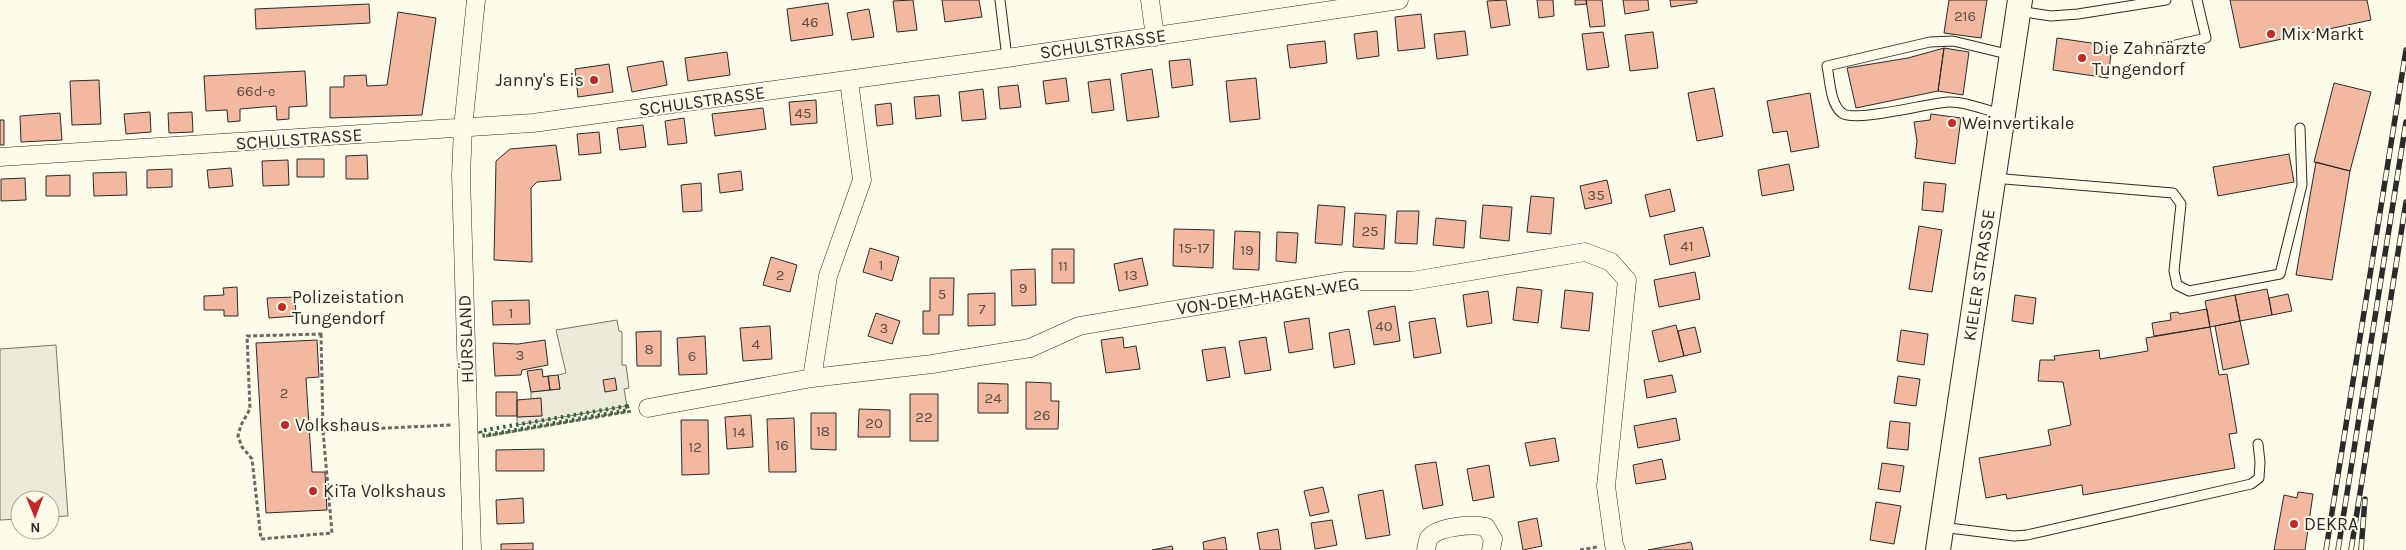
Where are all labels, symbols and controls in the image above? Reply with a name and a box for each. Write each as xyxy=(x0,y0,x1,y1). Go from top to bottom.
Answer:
house number: 216 xyxy=(1954,7,1976,25)
house number: 46 xyxy=(802,13,818,31)
place label: Mix Markt xyxy=(2281,23,2364,45)
street label: SCHULSTRASSE xyxy=(1038,24,1168,64)
marker: Mix Markt xyxy=(2265,28,2277,40)
place label: Die Zahnärzte Tungendorf xyxy=(2092,37,2206,80)
marker: Die Zahnärzte Tungendorf xyxy=(2076,52,2088,64)
place label: Janny's Eis xyxy=(496,69,584,91)
marker: Janny's Eis xyxy=(588,74,600,86)
street label: SCHULSTRASSE xyxy=(637,81,767,121)
house number: 66d-e xyxy=(237,82,276,100)
house number: 45 xyxy=(795,104,811,122)
place label: Weinvertikale xyxy=(1962,112,2074,134)
marker: Weinvertikale xyxy=(1946,117,1958,129)
street label: SCHULSTRASSE xyxy=(235,124,363,154)
house number: 35 xyxy=(1587,186,1605,204)
street label: KIELER STRASSE xyxy=(1958,208,2000,343)
house number: 25 xyxy=(1361,222,1379,240)
house number: 41 xyxy=(1680,237,1694,255)
house number: 15-17 xyxy=(1179,239,1209,257)
house number: 19 xyxy=(1240,241,1254,259)
house number: 1 xyxy=(879,256,883,274)
house number: 11 xyxy=(1058,257,1068,275)
house number: 2 xyxy=(776,266,784,284)
house number: 13 xyxy=(1124,266,1138,284)
street label: VON-DEM-HAGEN-WEG xyxy=(1175,272,1361,320)
house number: 9 xyxy=(1019,279,1027,297)
house number: 5 xyxy=(938,285,946,303)
place label: Polizeistation Tungendorf xyxy=(292,286,404,329)
street label: HÜRSLAND xyxy=(453,294,479,384)
house number: 7 xyxy=(978,300,986,318)
marker: Polizeistation Tungendorf xyxy=(276,301,288,313)
house number: 1 xyxy=(509,304,513,322)
house number: 40 xyxy=(1375,317,1393,335)
house number: 3 xyxy=(880,319,888,337)
house number: 4 xyxy=(752,335,761,353)
house number: 8 xyxy=(644,340,654,358)
house number: 3 xyxy=(516,346,524,364)
house number: 6 xyxy=(688,347,696,365)
house number: 2 xyxy=(280,384,288,402)
house number: 24 xyxy=(984,389,1002,407)
house number: 26 xyxy=(1033,406,1051,424)
house number: 22 xyxy=(915,408,933,426)
place label: Volkshaus xyxy=(295,414,380,436)
house number: 20 xyxy=(865,414,883,432)
marker: Volkshaus xyxy=(279,419,291,431)
house number: 18 xyxy=(816,422,830,440)
house number: 14 xyxy=(732,423,746,441)
house number: 16 xyxy=(775,436,789,454)
house number: 12 xyxy=(688,438,702,456)
place label: KiTa Volkshaus xyxy=(323,480,446,502)
marker: KiTa Volkshaus xyxy=(307,485,319,497)
north arrow xyxy=(10,490,60,540)
place label: DEKRA xyxy=(2304,513,2358,535)
marker: DEKRA xyxy=(2288,518,2300,530)
text: N xyxy=(30,519,40,536)

